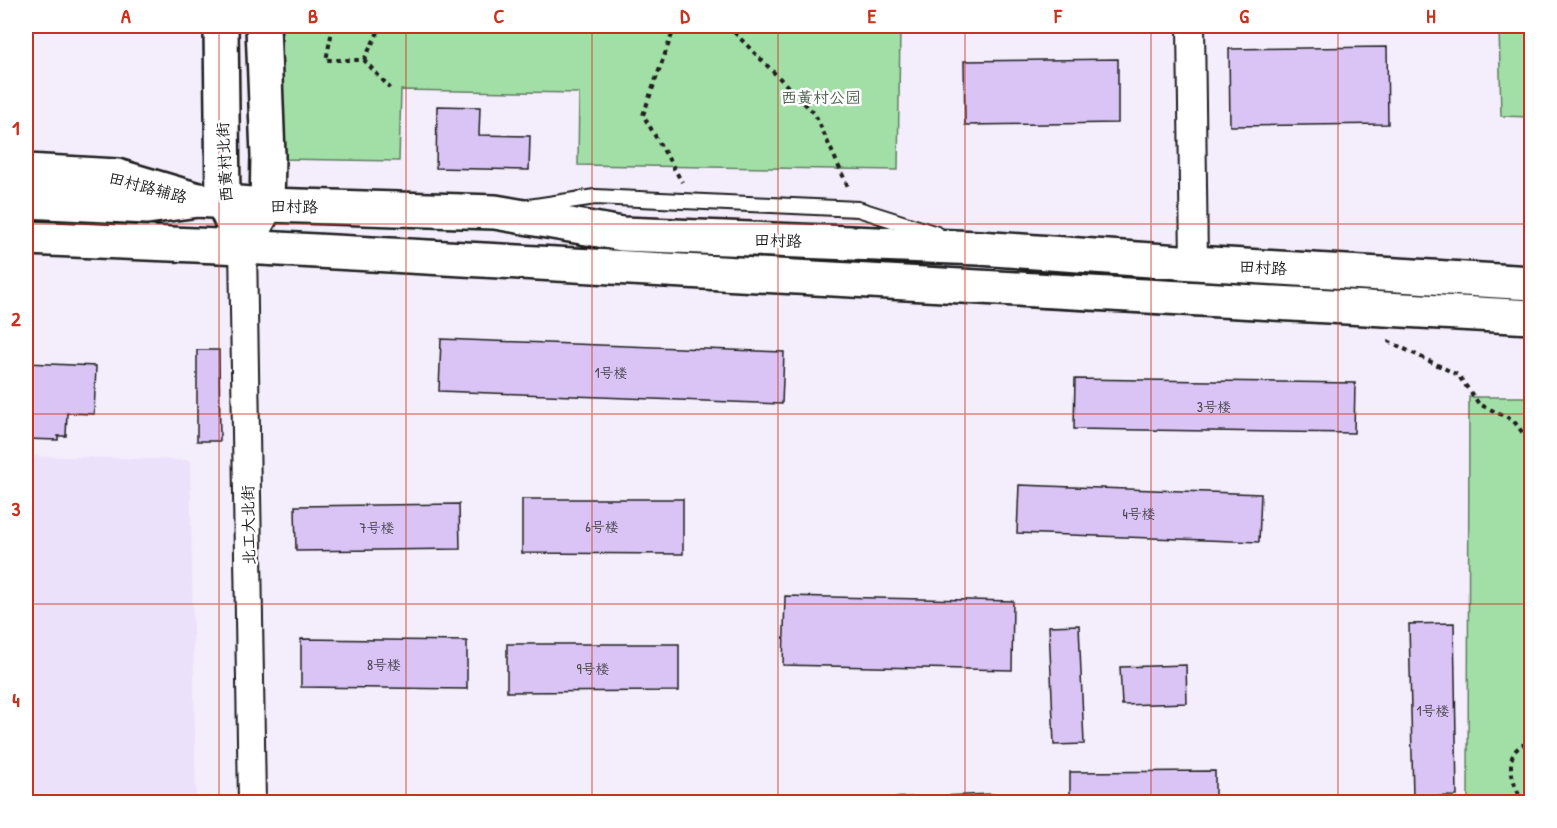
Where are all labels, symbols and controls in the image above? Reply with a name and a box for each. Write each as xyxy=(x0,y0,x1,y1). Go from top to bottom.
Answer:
text: A xyxy=(121,2,131,29)
text: B xyxy=(308,2,318,29)
text: C xyxy=(494,2,505,29)
text: D xyxy=(680,2,690,29)
text: E xyxy=(868,2,877,29)
text: F xyxy=(1053,2,1063,29)
text: G xyxy=(1239,2,1249,29)
text: H xyxy=(1426,2,1436,29)
park label: 西黄村公园 xyxy=(781,86,861,108)
text: 1 xyxy=(12,114,20,141)
street label: 西黄村北街 xyxy=(211,121,237,203)
street label: 田村路辅路 xyxy=(107,166,189,208)
street label: 田村路 xyxy=(270,195,318,217)
street label: 田村路 xyxy=(754,228,802,252)
street label: 田村路 xyxy=(1238,255,1288,279)
text: 2 xyxy=(11,305,21,332)
house number: 1号楼 xyxy=(594,363,628,382)
house number: 3号楼 xyxy=(1197,397,1231,416)
street label: 北工大北街 xyxy=(236,485,260,565)
text: 3 xyxy=(12,495,21,522)
house number: 4号楼 xyxy=(1122,504,1156,523)
house number: 6号楼 xyxy=(585,517,619,536)
house number: 7号楼 xyxy=(360,518,394,537)
house number: 8号楼 xyxy=(367,655,401,674)
house number: 9号楼 xyxy=(576,659,610,678)
text: 4 xyxy=(12,686,20,713)
house number: 1号楼 xyxy=(1416,701,1450,720)

